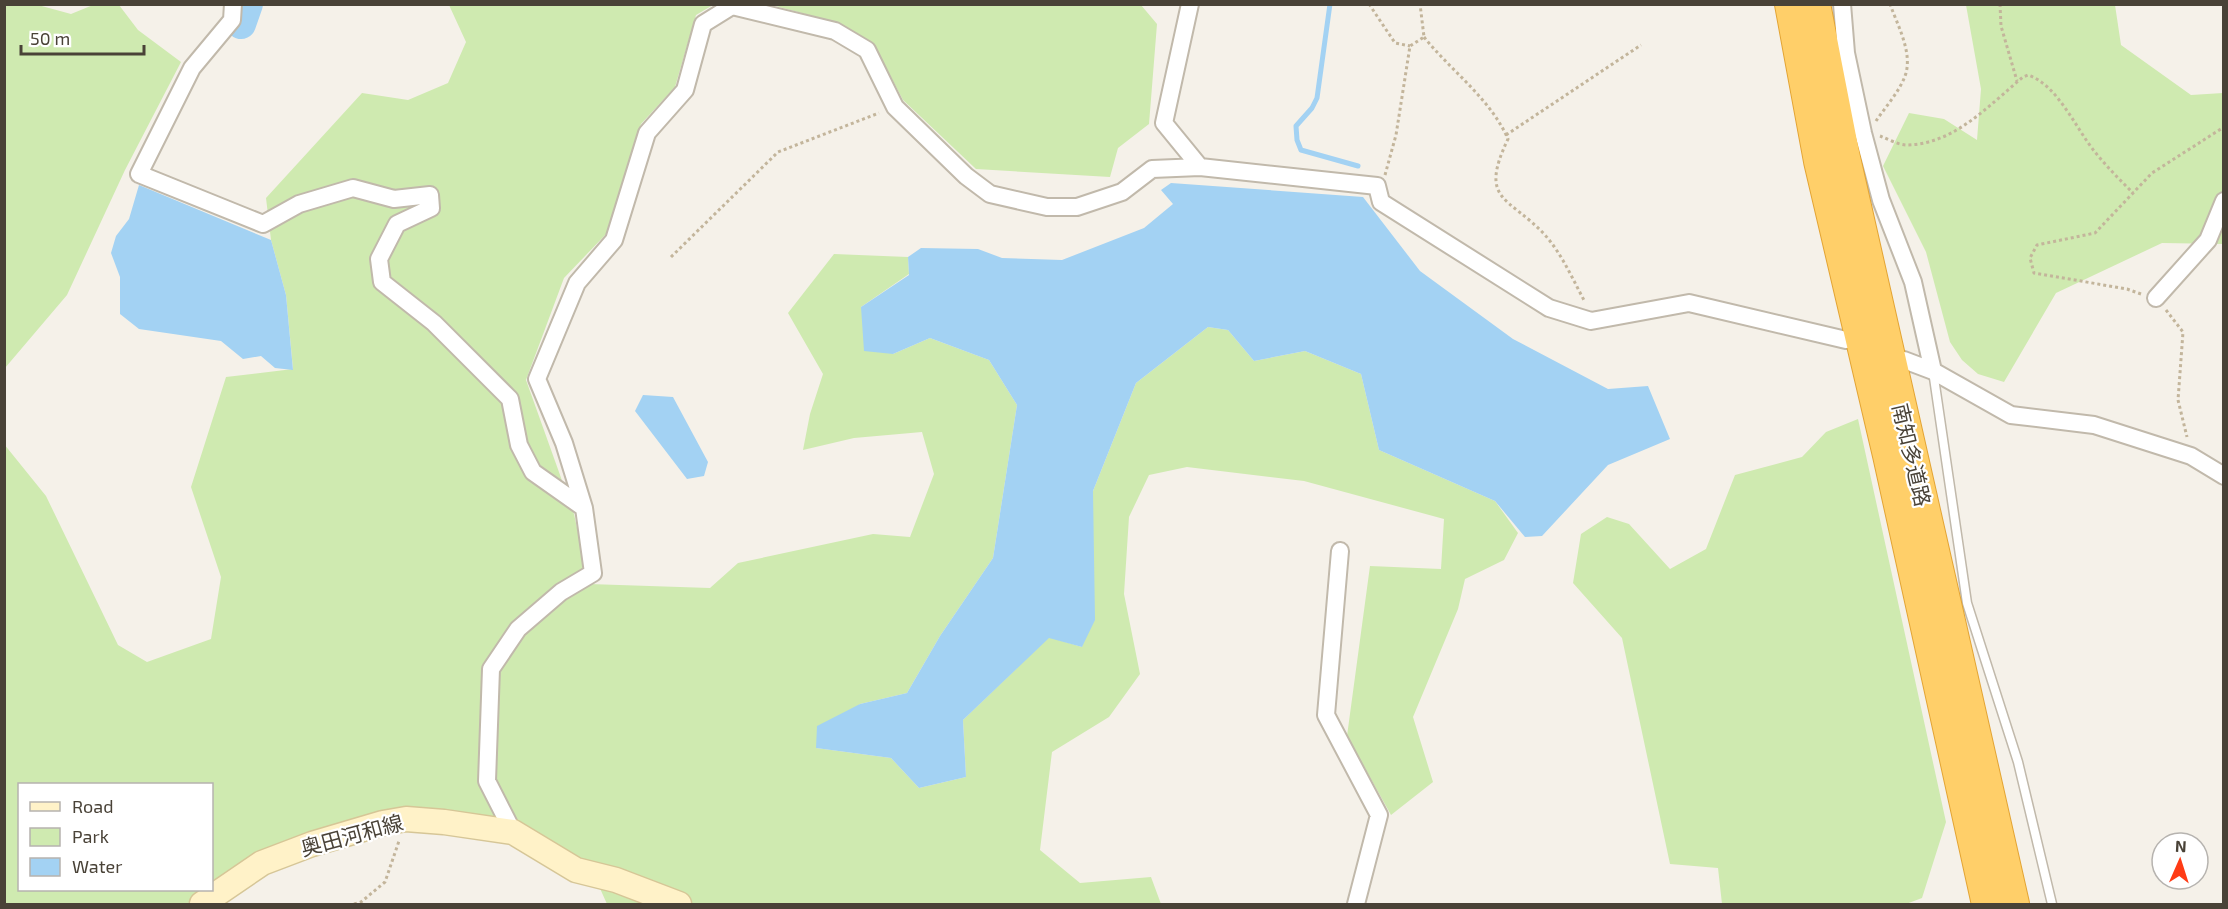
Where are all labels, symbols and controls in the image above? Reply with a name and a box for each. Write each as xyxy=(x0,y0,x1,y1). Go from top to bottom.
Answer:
scale bar xyxy=(21,18,144,56)
text: 50 m xyxy=(30,27,70,49)
street label: 南知多道路 xyxy=(1888,401,1936,509)
legend xyxy=(18,783,213,891)
text: Road xyxy=(72,795,113,817)
street label: 奥田河和線 xyxy=(298,809,406,860)
text: Park xyxy=(72,825,109,847)
north arrow xyxy=(2150,831,2210,891)
text: N xyxy=(2175,836,2187,855)
text: Water xyxy=(72,855,122,877)

